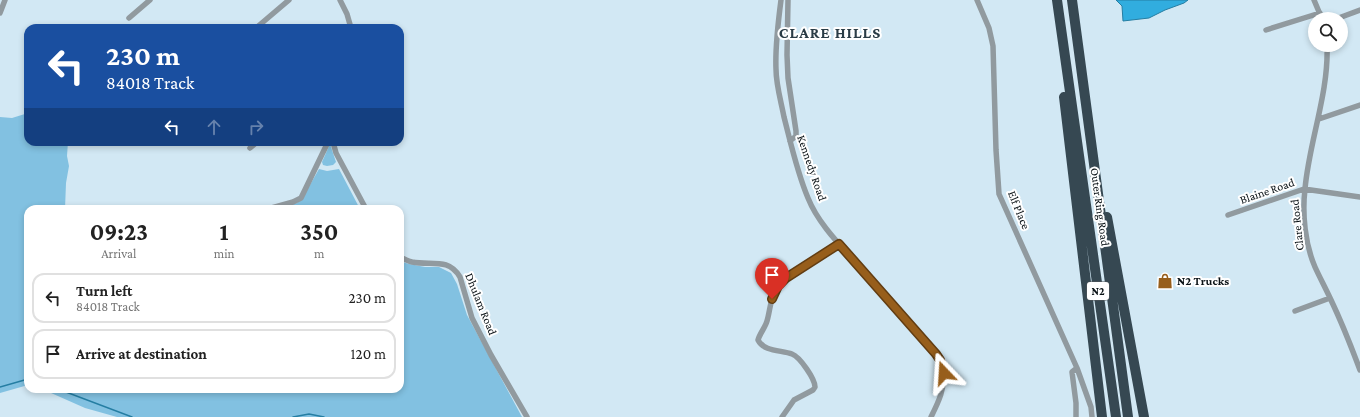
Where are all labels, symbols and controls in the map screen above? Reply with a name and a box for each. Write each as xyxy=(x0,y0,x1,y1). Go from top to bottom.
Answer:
map controls xyxy=(1308,12,1348,52)
button: search xyxy=(1308,12,1348,52)
district label: CLARE HILLS xyxy=(779,24,881,41)
icon: left xyxy=(40,40,92,92)
text: 230 m xyxy=(106,40,180,71)
text: 84018 Track xyxy=(106,73,194,93)
icon: left xyxy=(161,116,183,138)
icon: ahead xyxy=(203,116,225,138)
icon: right xyxy=(245,116,267,138)
street label: Kennedy Road xyxy=(794,133,830,203)
street label: Outer Ring Road xyxy=(1088,167,1113,248)
street label: Blaine Road xyxy=(1238,175,1297,207)
street label: Elf Place xyxy=(1005,189,1033,231)
street label: Clare Road xyxy=(1287,198,1307,251)
text: 09:23 xyxy=(90,218,148,245)
text: 1 xyxy=(220,218,229,245)
text: 350 xyxy=(300,218,338,245)
text: Arrival xyxy=(101,246,137,261)
text: min xyxy=(214,246,235,261)
text: m xyxy=(314,246,324,261)
pin xyxy=(755,258,789,299)
icon: arrive xyxy=(761,264,783,286)
street label: Dhulam Road xyxy=(462,271,500,338)
shop icon: N2 Trucks xyxy=(1156,272,1174,290)
place label: N2 Trucks xyxy=(1177,274,1229,288)
road number: N2 xyxy=(1087,282,1109,300)
text: Turn left xyxy=(76,283,132,299)
icon: left xyxy=(42,287,64,309)
text: 230 m xyxy=(348,290,386,306)
text: 84018 Track xyxy=(76,299,140,314)
icon: arrive xyxy=(42,343,64,365)
text: Arrive at destination xyxy=(76,346,207,362)
text: 120 m xyxy=(351,346,386,362)
position arrow xyxy=(923,352,965,394)

